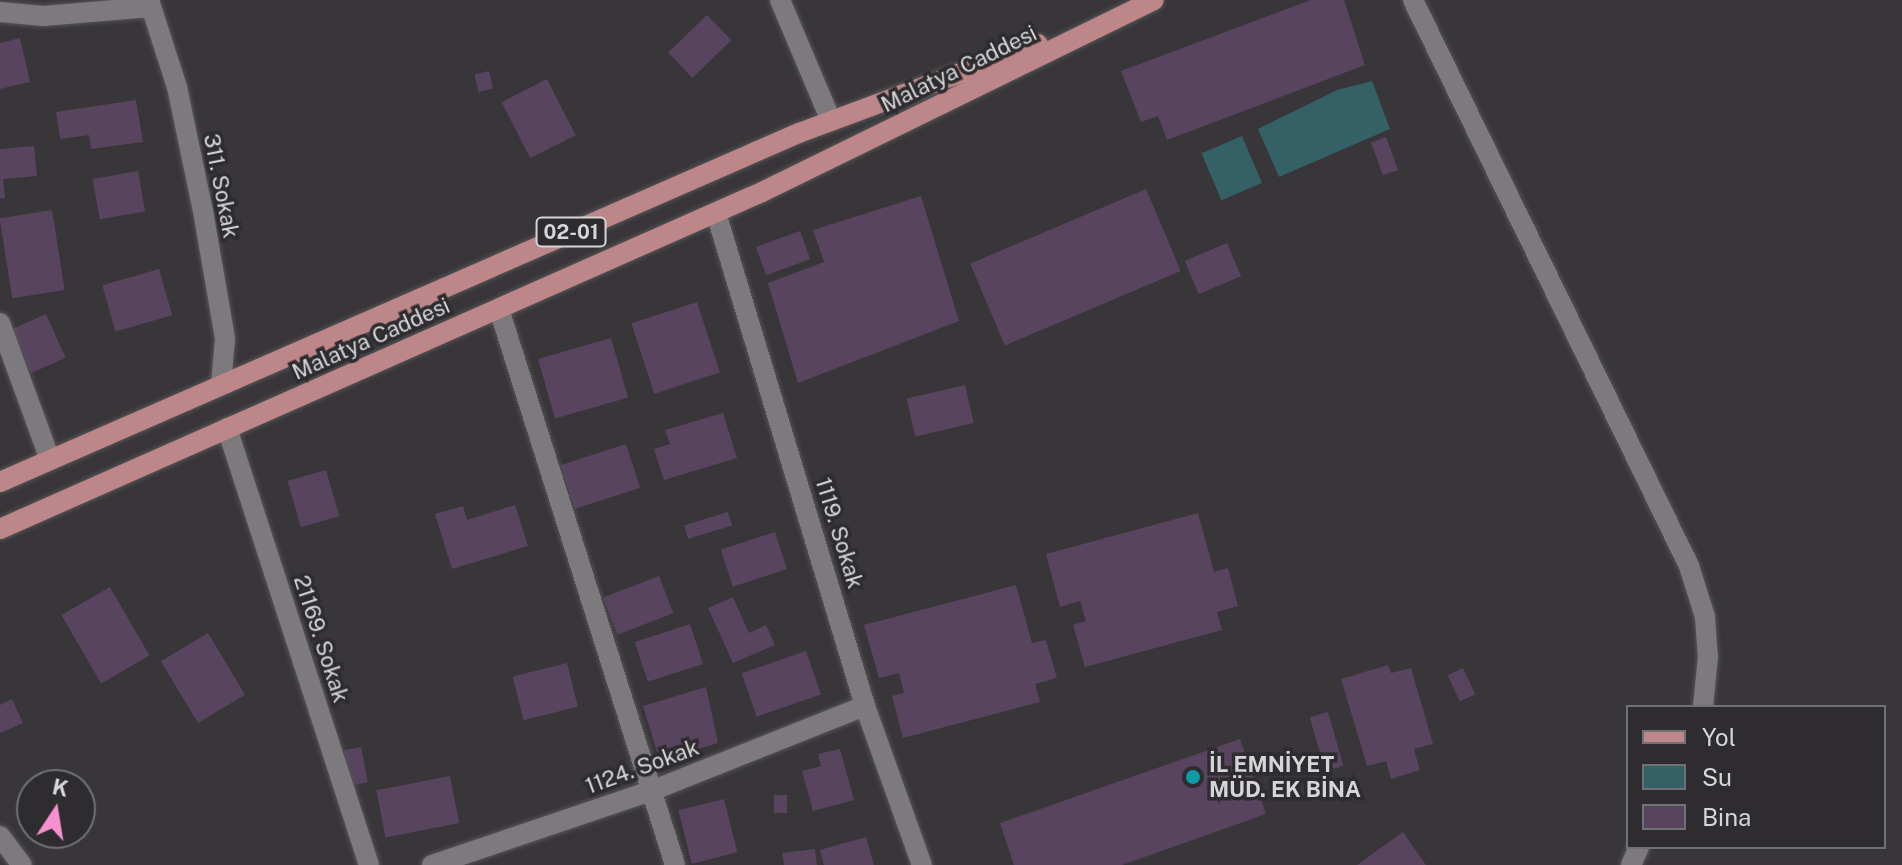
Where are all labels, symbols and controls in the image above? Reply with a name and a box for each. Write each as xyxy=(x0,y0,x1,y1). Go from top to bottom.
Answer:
street label: Malatya Caddesi xyxy=(877,20,1041,118)
street label: 311. Sokak xyxy=(198,132,244,240)
road number: 02-01 xyxy=(535,216,607,248)
street label: Malatya Caddesi xyxy=(288,292,454,386)
street label: 1119. Sokak xyxy=(810,474,868,592)
street label: 21169. Sokak xyxy=(288,572,354,706)
legend xyxy=(1626,705,1886,849)
text: Yol xyxy=(1702,723,1736,751)
street label: 1124. Sokak xyxy=(582,734,702,800)
place label: İL EMNİYET MÜD. EK BİNA xyxy=(1209,751,1361,802)
text: Su xyxy=(1702,763,1732,791)
marker: İL EMNİYET MÜD. EK BİNA xyxy=(1184,768,1202,786)
north arrow xyxy=(16,769,96,849)
text: K xyxy=(50,773,71,802)
text: Bina xyxy=(1702,803,1751,831)

